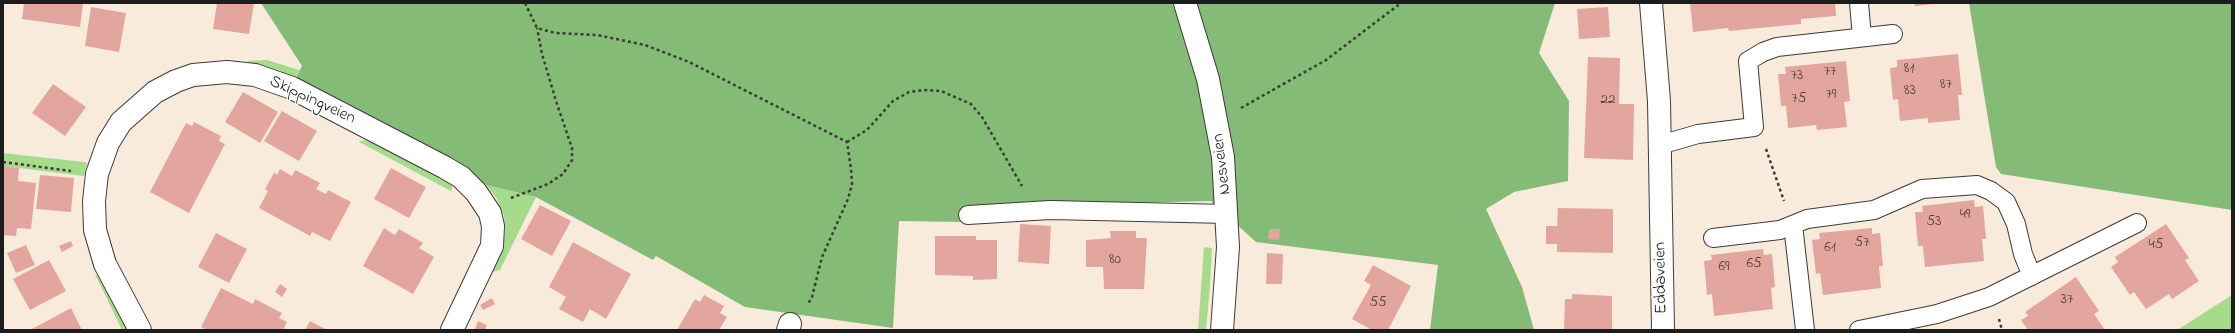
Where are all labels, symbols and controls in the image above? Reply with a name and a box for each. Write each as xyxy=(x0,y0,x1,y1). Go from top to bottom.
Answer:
house number: 81 xyxy=(1904,61,1914,79)
house number: 77 xyxy=(1824,64,1836,82)
house number: 73 xyxy=(1791,68,1803,86)
street label: Skippingveien xyxy=(266,72,358,130)
house number: 87 xyxy=(1940,77,1952,95)
house number: 83 xyxy=(1904,83,1916,101)
house number: 79 xyxy=(1826,87,1836,105)
house number: 75 xyxy=(1792,91,1806,109)
house number: 22 xyxy=(1601,92,1615,110)
street label: Nesveien xyxy=(1209,132,1237,196)
house number: 49 xyxy=(1960,207,1970,225)
house number: 53 xyxy=(1927,214,1941,232)
house number: 57 xyxy=(1855,235,1869,253)
house number: 45 xyxy=(2149,237,2163,255)
house number: 61 xyxy=(1824,240,1836,258)
street label: Eddaveien xyxy=(1651,242,1673,314)
house number: 80 xyxy=(1109,252,1121,270)
house number: 65 xyxy=(1746,256,1762,274)
house number: 69 xyxy=(1718,259,1730,277)
house number: 37 xyxy=(2061,292,2073,310)
house number: 55 xyxy=(1369,295,1387,313)

